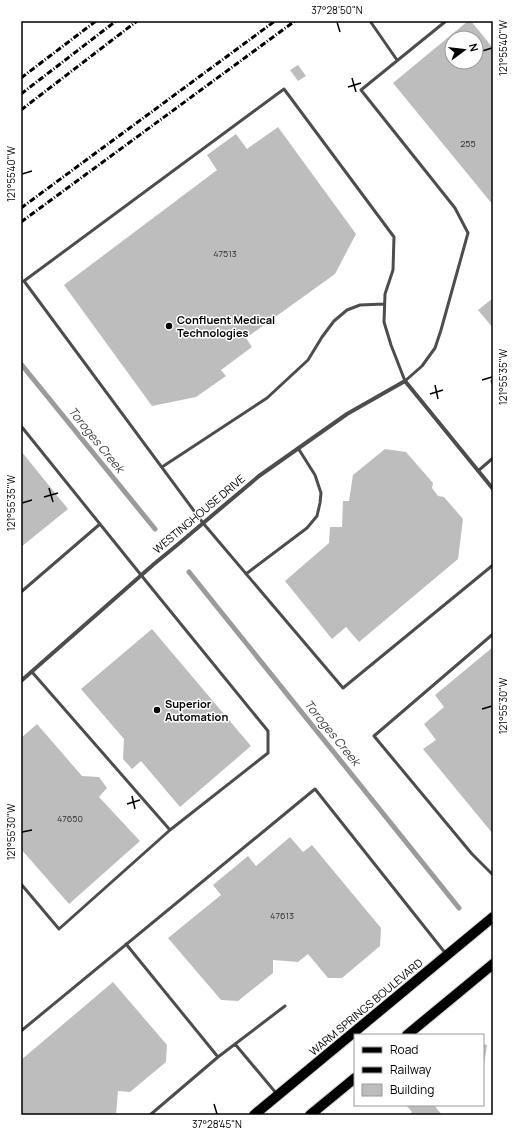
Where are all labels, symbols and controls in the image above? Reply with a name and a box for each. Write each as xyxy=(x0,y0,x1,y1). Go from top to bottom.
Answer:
text: 37°28'50"N xyxy=(311,3,363,17)
text: 121°55'40"W xyxy=(496,19,510,76)
north arrow xyxy=(444,30,484,70)
text: N xyxy=(466,42,482,53)
house number: 255 xyxy=(460,137,476,150)
text: 121°55'40"W xyxy=(4,145,18,202)
house number: 47513 xyxy=(213,247,237,260)
place label: Confluent Medical Technologies xyxy=(177,312,275,340)
marker: Confluent Medical Technologies xyxy=(164,321,174,331)
text: 121°55'35"W xyxy=(496,348,510,405)
water label: Toroges Creek xyxy=(65,403,130,478)
street label: WESTINGHOUSE DRIVE xyxy=(150,471,248,556)
text: 121°55'35"W xyxy=(4,474,18,531)
text: 121°55'30"W xyxy=(496,677,510,734)
place label: Superior Automation xyxy=(165,696,228,724)
water label: Toroges Creek xyxy=(301,696,366,771)
marker: Superior Automation xyxy=(152,705,162,715)
text: 121°55'30"W xyxy=(4,803,18,860)
house number: 47650 xyxy=(57,812,83,825)
house number: 47613 xyxy=(270,909,294,922)
street label: WARM SPRINGS BOULEVARD xyxy=(306,955,425,1058)
legend xyxy=(354,1034,484,1106)
text: Road xyxy=(390,1041,418,1058)
text: Railway xyxy=(390,1061,432,1078)
text: Building xyxy=(390,1081,434,1098)
text: 37°28'45"N xyxy=(192,1117,242,1131)

